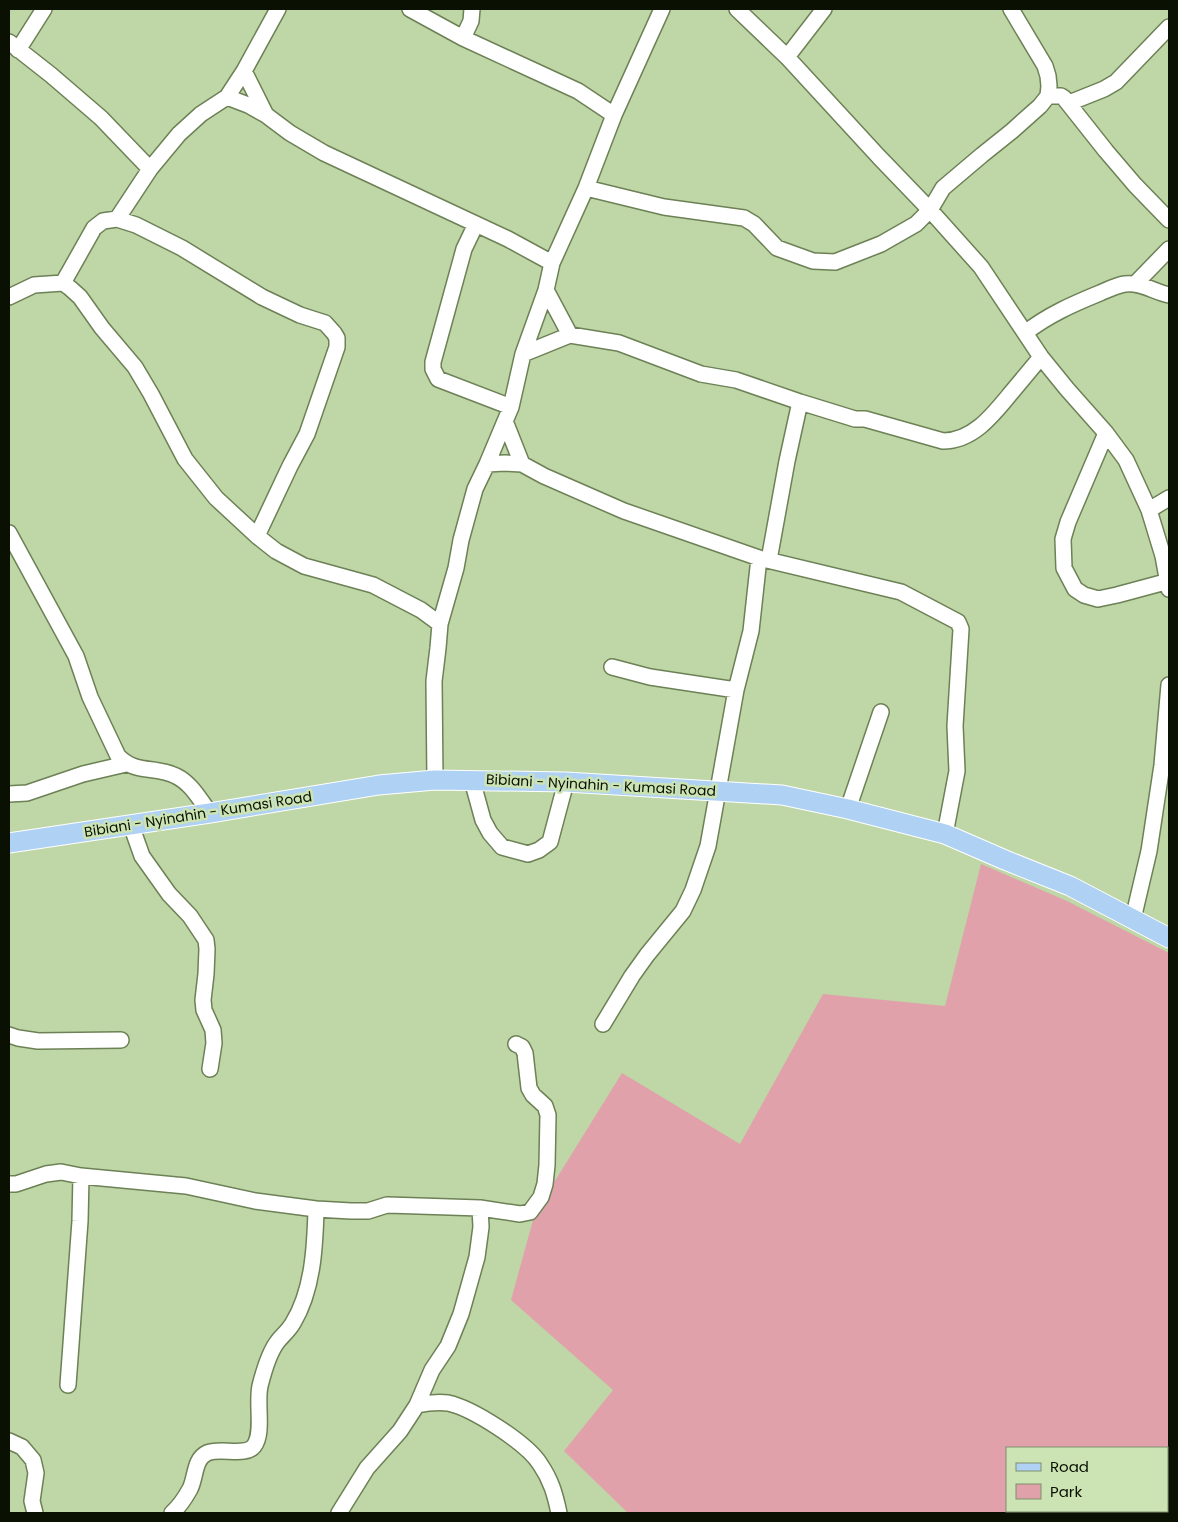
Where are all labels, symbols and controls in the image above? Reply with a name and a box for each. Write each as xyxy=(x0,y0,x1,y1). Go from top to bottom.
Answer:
street label: Bibiani - Nyinahin - Kumasi Road xyxy=(486,769,716,801)
street label: Bibiani - Nyinahin - Kumasi Road xyxy=(83,786,313,842)
legend xyxy=(1006,1447,1168,1512)
text: Road xyxy=(1050,1456,1089,1477)
text: Park xyxy=(1050,1481,1082,1502)

